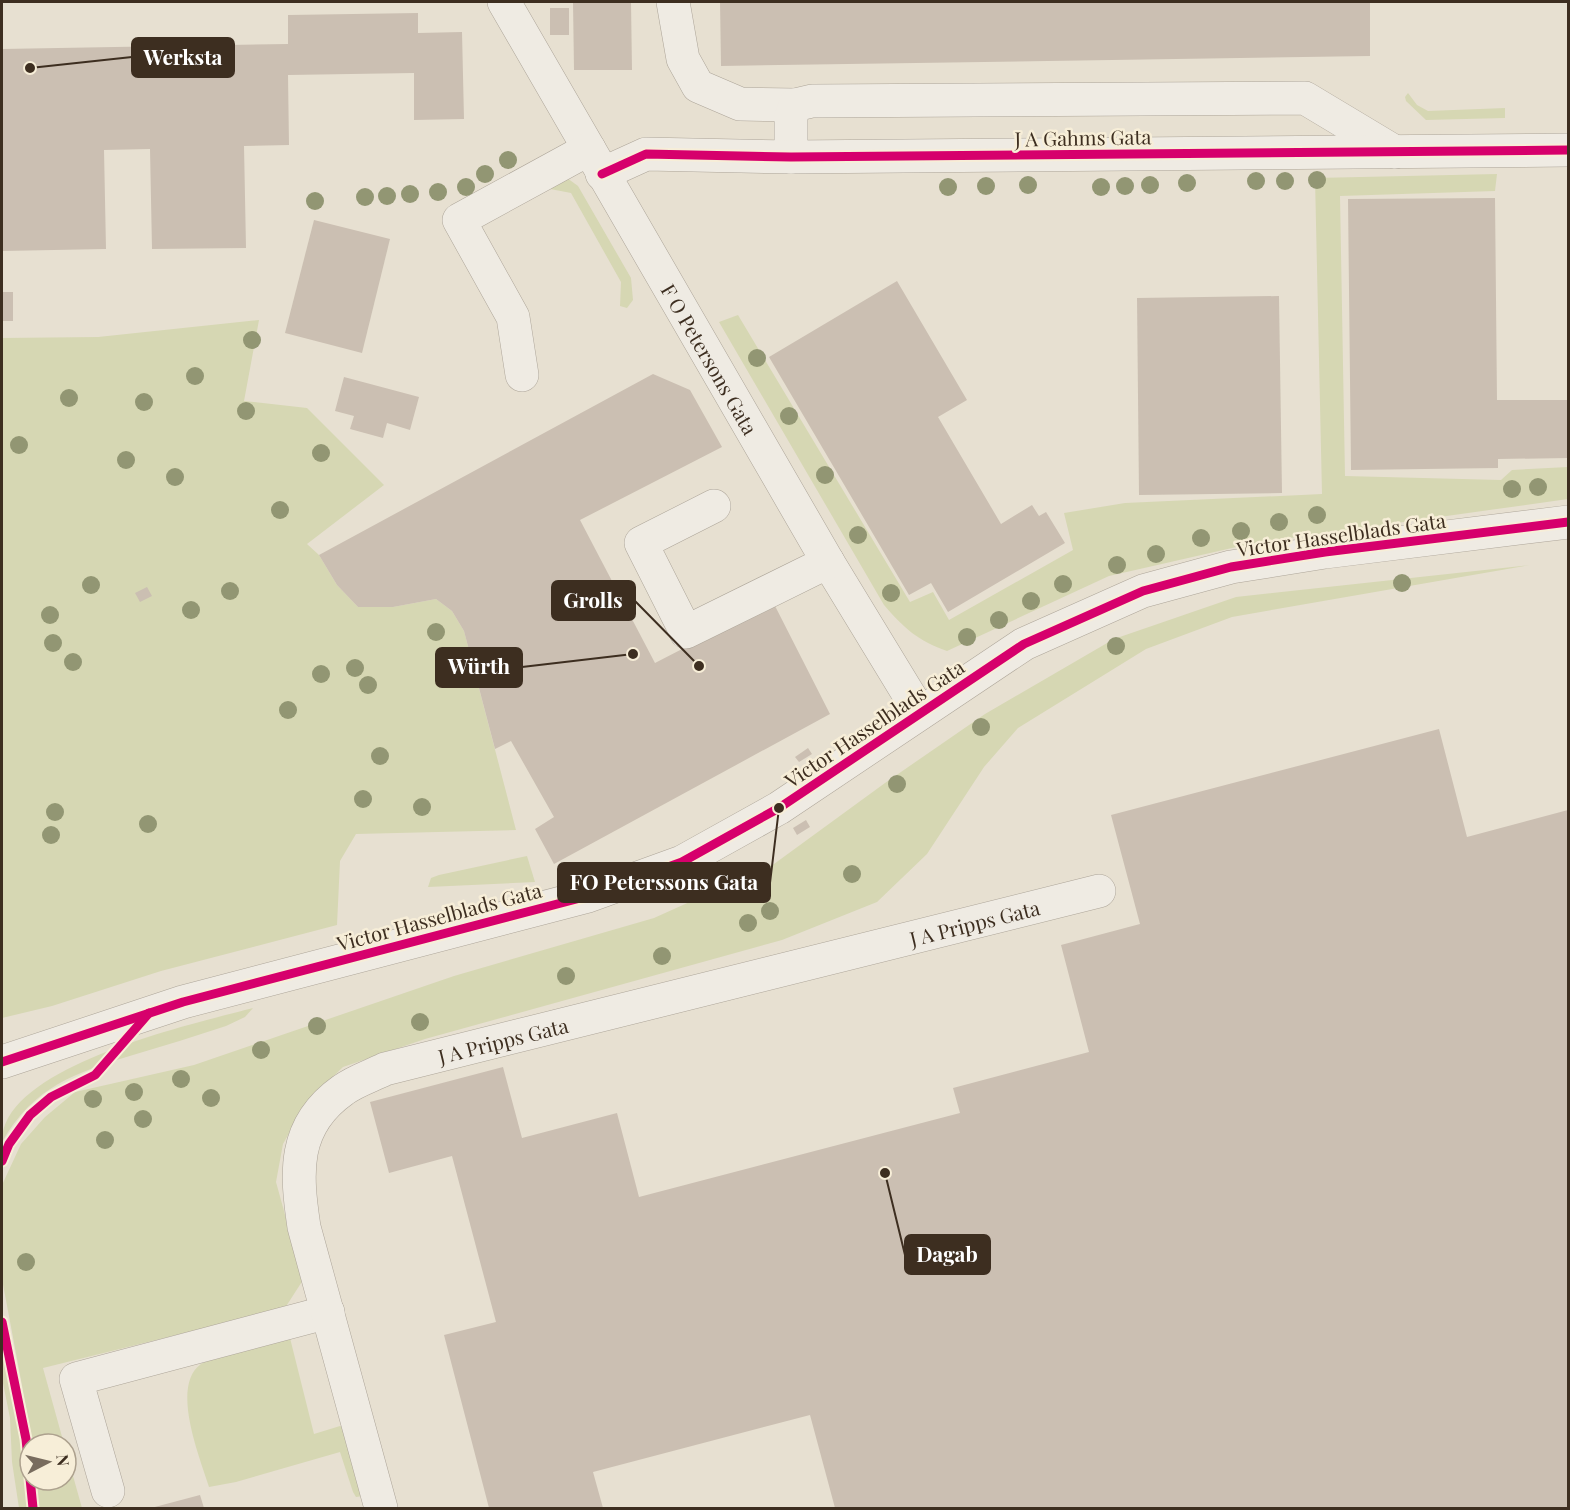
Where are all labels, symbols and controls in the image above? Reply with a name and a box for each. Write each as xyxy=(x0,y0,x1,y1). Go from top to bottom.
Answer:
callout: Werksta xyxy=(132,38,234,77)
text: Werksta xyxy=(143,42,223,70)
street label: J A Gahms Gata xyxy=(1013,122,1152,152)
street label: F O Petersons Gata xyxy=(656,278,765,439)
street label: Victor Hasselblads Gata xyxy=(1234,506,1447,562)
callout: Grolls xyxy=(552,581,635,620)
text: Grolls xyxy=(563,585,623,613)
callout: Würth xyxy=(436,648,522,687)
text: Würth xyxy=(447,651,510,679)
street label: Victor Hasselblads Gata xyxy=(778,653,969,794)
callout: FO Peterssons Gata xyxy=(558,863,770,902)
text: FO Peterssons Gata xyxy=(570,867,758,895)
street label: Victor Hasselblads Gata xyxy=(333,876,544,957)
street label: J A Pripps Gata xyxy=(906,893,1042,951)
street label: J A Pripps Gata xyxy=(434,1010,571,1069)
callout: Dagab xyxy=(905,1235,990,1274)
text: Dagab xyxy=(916,1239,978,1267)
north arrow xyxy=(18,1432,78,1492)
text: N xyxy=(52,1453,75,1468)

